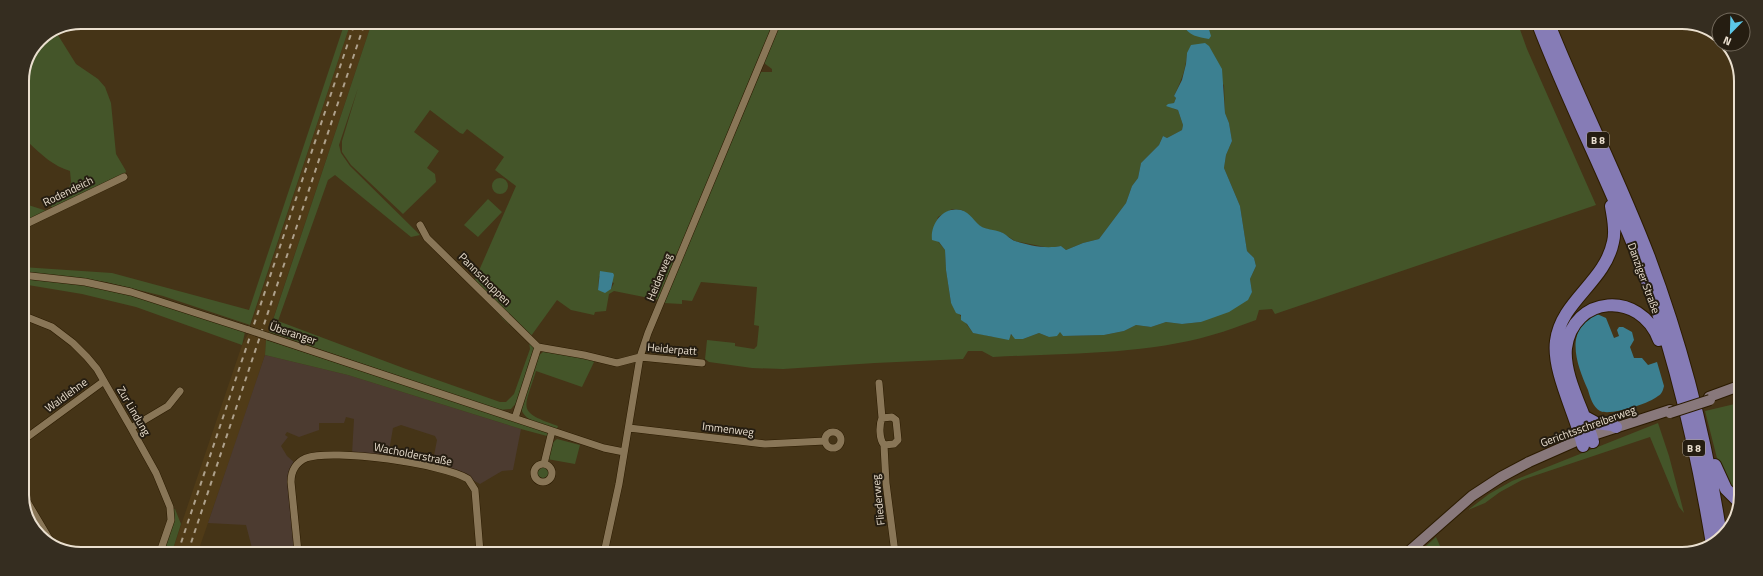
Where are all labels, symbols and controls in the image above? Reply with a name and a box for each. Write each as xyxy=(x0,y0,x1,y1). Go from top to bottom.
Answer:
north arrow xyxy=(1711,12,1751,52)
text: N xyxy=(1720,32,1734,50)
road number: B 8 xyxy=(1587,132,1609,148)
street label: Rodendeich xyxy=(40,172,96,210)
street label: Danziger Straße xyxy=(1624,240,1664,316)
street label: Pannschoppen xyxy=(455,249,515,309)
street label: Heiderweg xyxy=(642,250,676,303)
street label: Überanger xyxy=(267,318,319,348)
street label: Heiderpatt xyxy=(647,339,698,359)
street label: Waldlehne xyxy=(42,374,91,416)
street label: Zur Lindung xyxy=(113,383,155,439)
street label: Gerichtsschreiberweg xyxy=(1538,401,1638,451)
street label: Immenweg xyxy=(701,418,755,440)
street label: Wacholderstraße xyxy=(372,439,454,470)
road number: B 8 xyxy=(1683,440,1705,456)
street label: Fliederweg xyxy=(867,473,889,526)

